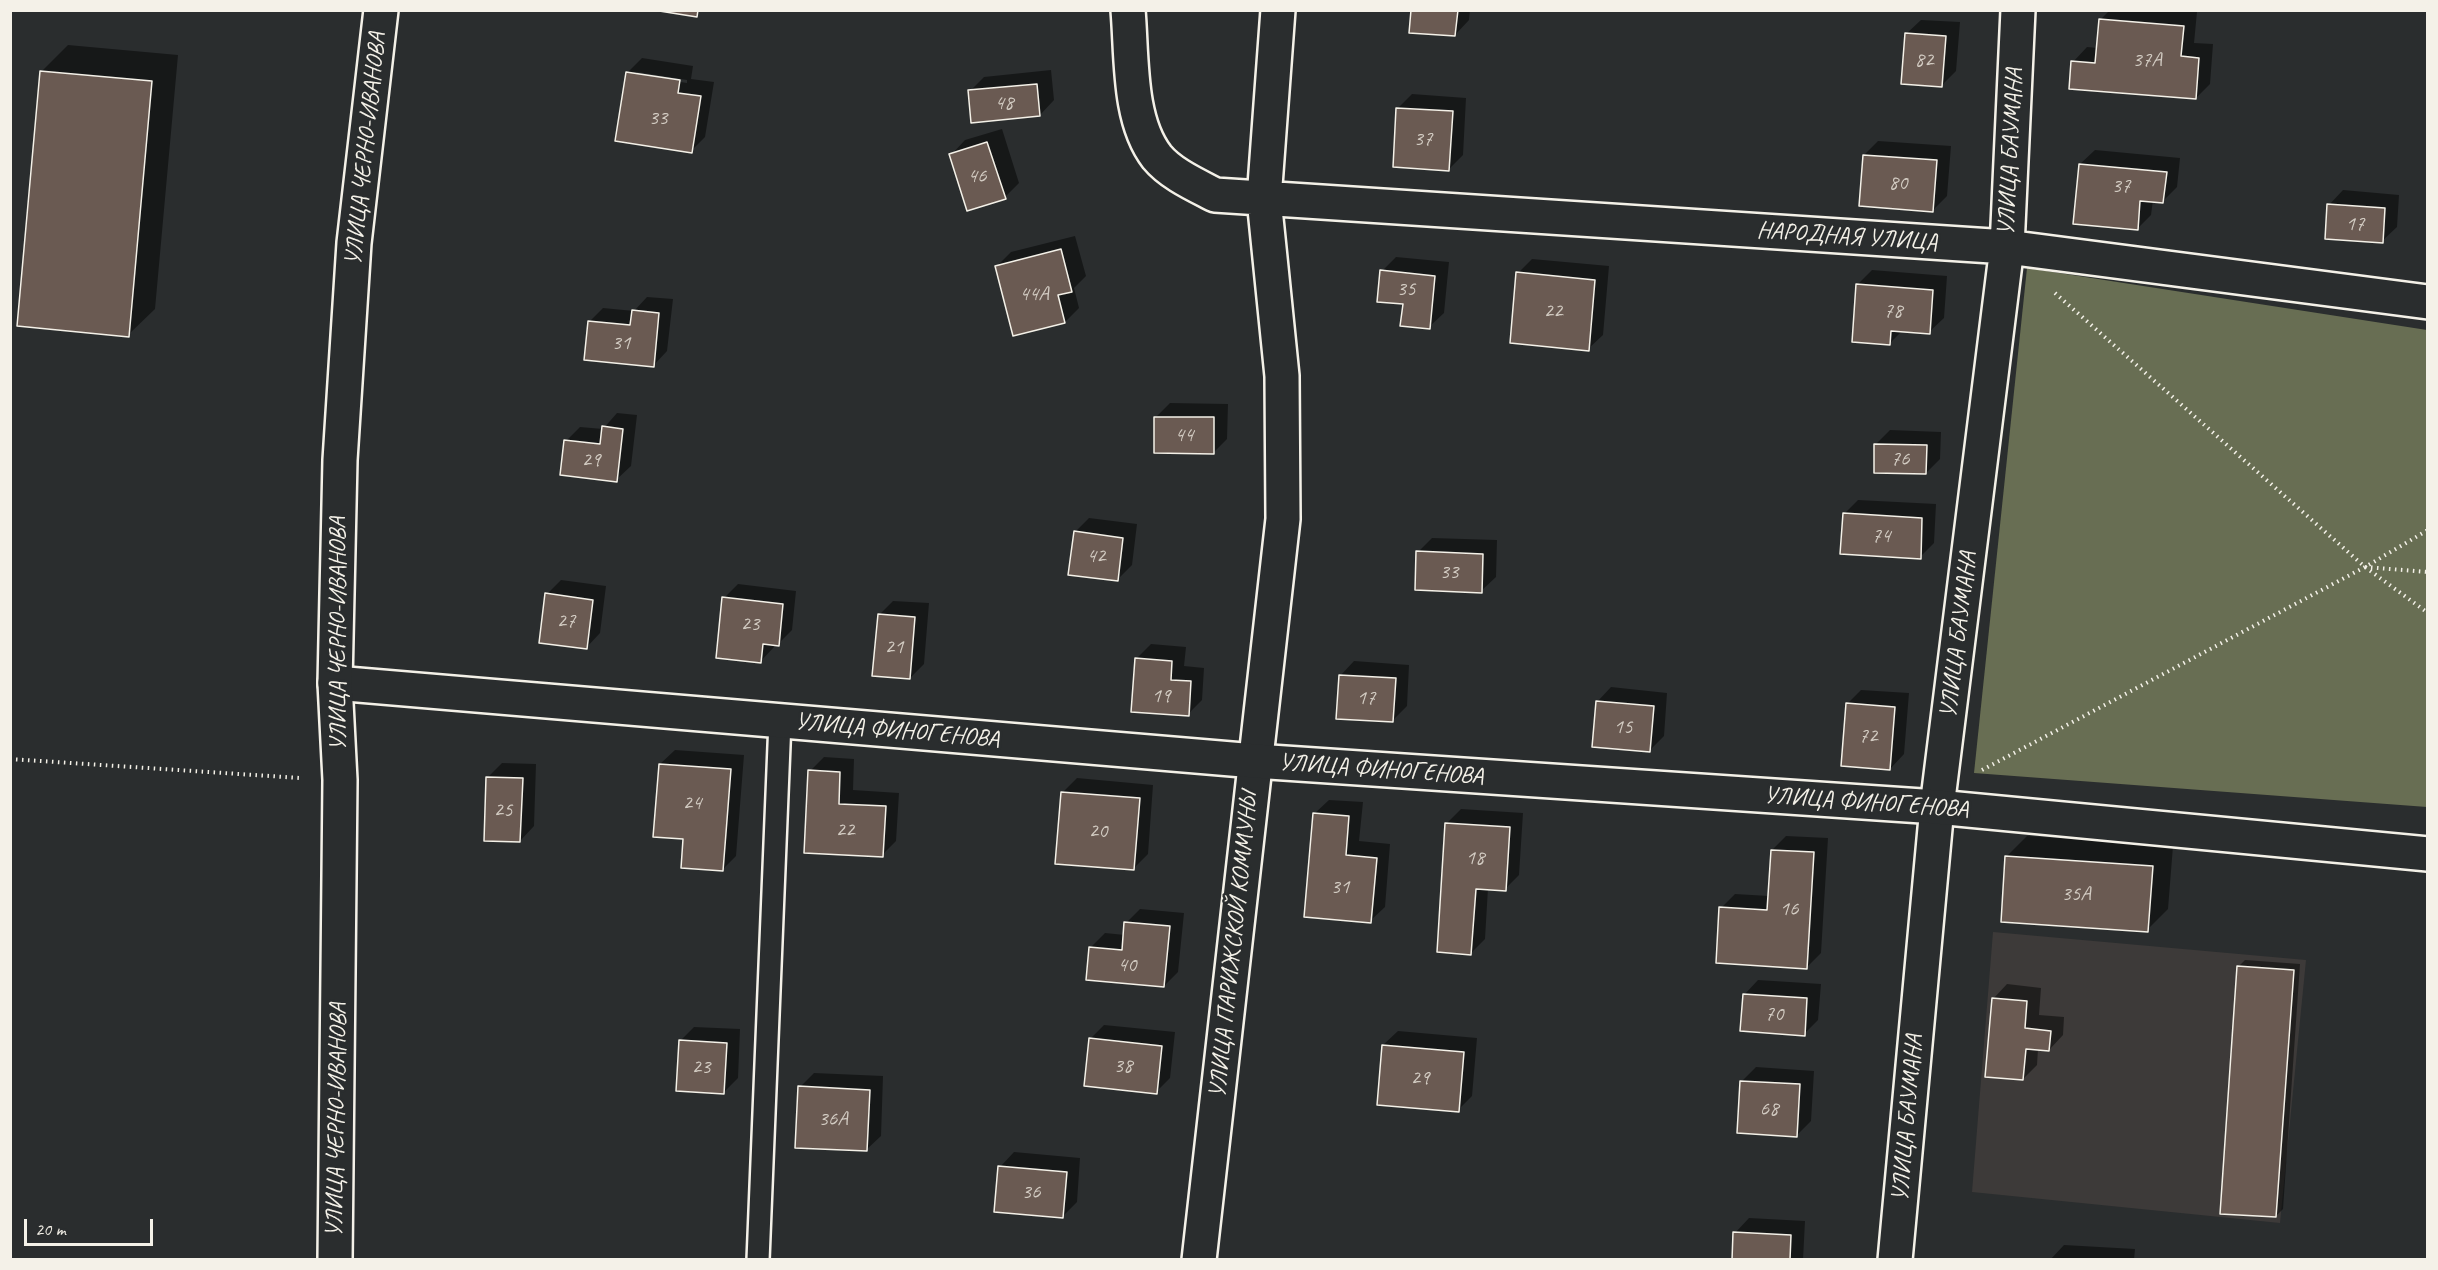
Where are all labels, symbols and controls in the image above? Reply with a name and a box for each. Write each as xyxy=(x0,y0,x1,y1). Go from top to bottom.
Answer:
street label: УЛИЦА ЧЕРНО-ИВАНОВА xyxy=(339,31,393,267)
house number: 82 xyxy=(1915,47,1933,73)
house number: 37А xyxy=(2132,47,2162,73)
street label: УЛИЦА БАУМАНА xyxy=(1992,68,2030,236)
house number: 48 xyxy=(995,90,1013,116)
house number: 33 xyxy=(649,105,667,131)
house number: 37 xyxy=(1414,126,1432,152)
house number: 46 xyxy=(968,163,986,189)
house number: 80 xyxy=(1889,170,1907,196)
house number: 37 xyxy=(2112,173,2130,199)
house number: 17 xyxy=(2346,211,2364,237)
street label: НАРОДНАЯ УЛИЦА xyxy=(1756,216,1938,258)
house number: 35 xyxy=(1397,276,1415,302)
house number: 44А xyxy=(1019,281,1049,307)
house number: 22 xyxy=(1544,298,1562,324)
house number: 78 xyxy=(1884,298,1902,324)
house number: 31 xyxy=(612,330,630,356)
house number: 44 xyxy=(1175,422,1193,448)
house number: 76 xyxy=(1891,446,1909,472)
house number: 29 xyxy=(582,447,600,473)
street label: УЛИЦА ЧЕРНО-ИВАНОВА xyxy=(325,517,353,751)
house number: 74 xyxy=(1872,523,1890,549)
house number: 42 xyxy=(1087,543,1105,569)
street label: УЛИЦА БАУМАНА xyxy=(1935,550,1983,720)
house number: 33 xyxy=(1440,559,1458,585)
house number: 27 xyxy=(557,608,575,634)
house number: 23 xyxy=(741,611,759,637)
house number: 21 xyxy=(885,634,903,660)
house number: 19 xyxy=(1152,683,1170,709)
house number: 17 xyxy=(1357,685,1375,711)
street label: УЛИЦА ФИНОГЕНОВА xyxy=(794,708,1000,754)
house number: 15 xyxy=(1614,714,1632,740)
house number: 72 xyxy=(1859,723,1877,749)
street label: УЛИЦА ФИНОГЕНОВА xyxy=(1278,748,1484,792)
street label: УЛИЦА ФИНОГЕНОВА xyxy=(1763,781,1969,825)
house number: 24 xyxy=(683,790,701,816)
street label: УЛИЦА ПАРИЖСКОЙ КОММУНЫ xyxy=(1204,791,1264,1099)
house number: 25 xyxy=(494,797,512,823)
house number: 22 xyxy=(836,817,854,843)
house number: 20 xyxy=(1089,818,1107,844)
house number: 18 xyxy=(1466,845,1484,871)
house number: 31 xyxy=(1331,874,1349,900)
house number: 35А xyxy=(2061,881,2091,907)
house number: 16 xyxy=(1780,896,1798,922)
house number: 40 xyxy=(1118,952,1136,978)
house number: 70 xyxy=(1765,1001,1783,1027)
street label: УЛИЦА ЧЕРНО-ИВАНОВА xyxy=(321,1003,353,1237)
street label: УЛИЦА БАУМАНА xyxy=(1886,1033,1930,1203)
house number: 38 xyxy=(1114,1053,1132,1079)
house number: 23 xyxy=(692,1054,710,1080)
house number: 29 xyxy=(1411,1065,1429,1091)
house number: 68 xyxy=(1760,1096,1778,1122)
house number: 36А xyxy=(818,1106,848,1132)
house number: 36 xyxy=(1022,1179,1040,1205)
scale bar xyxy=(27,1207,156,1245)
text: 20 m xyxy=(35,1218,66,1240)

